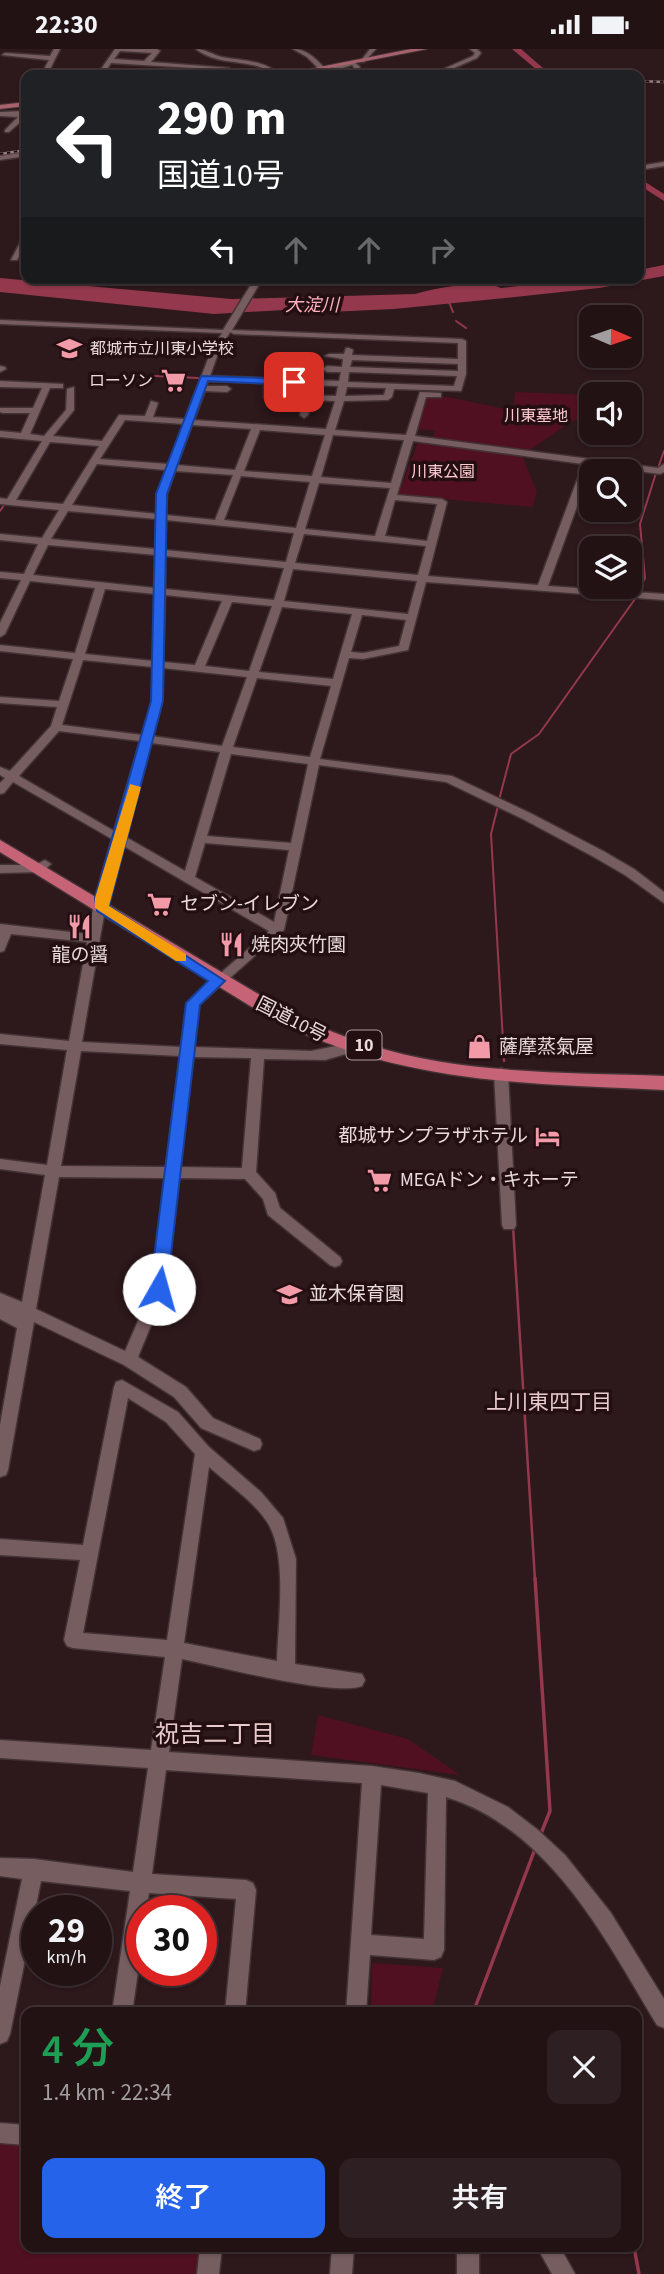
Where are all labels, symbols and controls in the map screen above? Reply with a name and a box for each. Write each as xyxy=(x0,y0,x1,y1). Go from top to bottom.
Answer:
text: 22:30 xyxy=(35,6,98,43)
text: 290 m xyxy=(157,84,286,154)
icon: left xyxy=(42,98,133,189)
text: 国道10号 xyxy=(157,153,285,199)
icon: left xyxy=(204,231,242,269)
icon: ahead xyxy=(277,231,315,269)
icon: ahead xyxy=(350,231,388,269)
icon: right xyxy=(423,231,461,269)
water label: 大淀川 xyxy=(285,293,341,318)
north arrow xyxy=(579,305,642,367)
map controls xyxy=(579,305,642,599)
school or university icon: 都城市立川東小学校 xyxy=(56,335,84,363)
place label: 都城市立川東小学校 xyxy=(90,338,234,360)
pin xyxy=(264,352,324,412)
icon: arrive xyxy=(275,363,313,401)
supermarket icon: ローソン xyxy=(159,367,187,395)
place label: ローソン xyxy=(89,370,153,392)
button: sound xyxy=(579,382,642,445)
park label: 川東墓地 xyxy=(504,405,568,427)
button: search xyxy=(579,459,642,522)
park label: 川東公園 xyxy=(411,461,475,483)
button: layers xyxy=(579,536,642,599)
supermarket icon: セブン-イレブン xyxy=(146,890,174,918)
place label: セブン-イレブン xyxy=(180,891,319,918)
restaurant icon: 龍の醤 xyxy=(66,913,94,941)
restaurant icon: 焼肉夾竹園 xyxy=(217,931,245,959)
place label: 焼肉夾竹園 xyxy=(251,932,346,959)
place label: 龍の醤 xyxy=(51,942,109,969)
street label: 国道10号 xyxy=(251,991,331,1049)
road number: 10 xyxy=(346,1030,382,1059)
shop icon: 薩摩蒸氣屋 xyxy=(465,1033,493,1061)
place label: 薩摩蒸氣屋 xyxy=(499,1034,594,1061)
hotel icon: 都城サンプラザホテル xyxy=(534,1122,562,1150)
place label: 都城サンプラザホテル xyxy=(339,1123,528,1150)
supermarket icon: MEGAドン・キホーテ xyxy=(366,1166,394,1194)
place label: MEGAドン・キホーテ xyxy=(400,1167,579,1194)
position arrow xyxy=(122,1252,196,1326)
school or university icon: 並木保育園 xyxy=(275,1280,303,1308)
place label: 並木保育園 xyxy=(309,1281,404,1308)
district label: 上川東四丁目 xyxy=(486,1387,612,1417)
district label: 祝吉二丁目 xyxy=(155,1717,275,1752)
speed limit sign: 30 xyxy=(126,1895,217,1986)
text: 29 xyxy=(48,1906,85,1956)
text: km/h xyxy=(47,1945,86,1970)
text: 4 分 xyxy=(42,2020,114,2080)
button: close xyxy=(547,2030,621,2104)
text: 1.4 km · 22:34 xyxy=(42,2076,172,2109)
button: 終了 xyxy=(42,2158,325,2238)
button: 共有 xyxy=(339,2158,621,2238)

